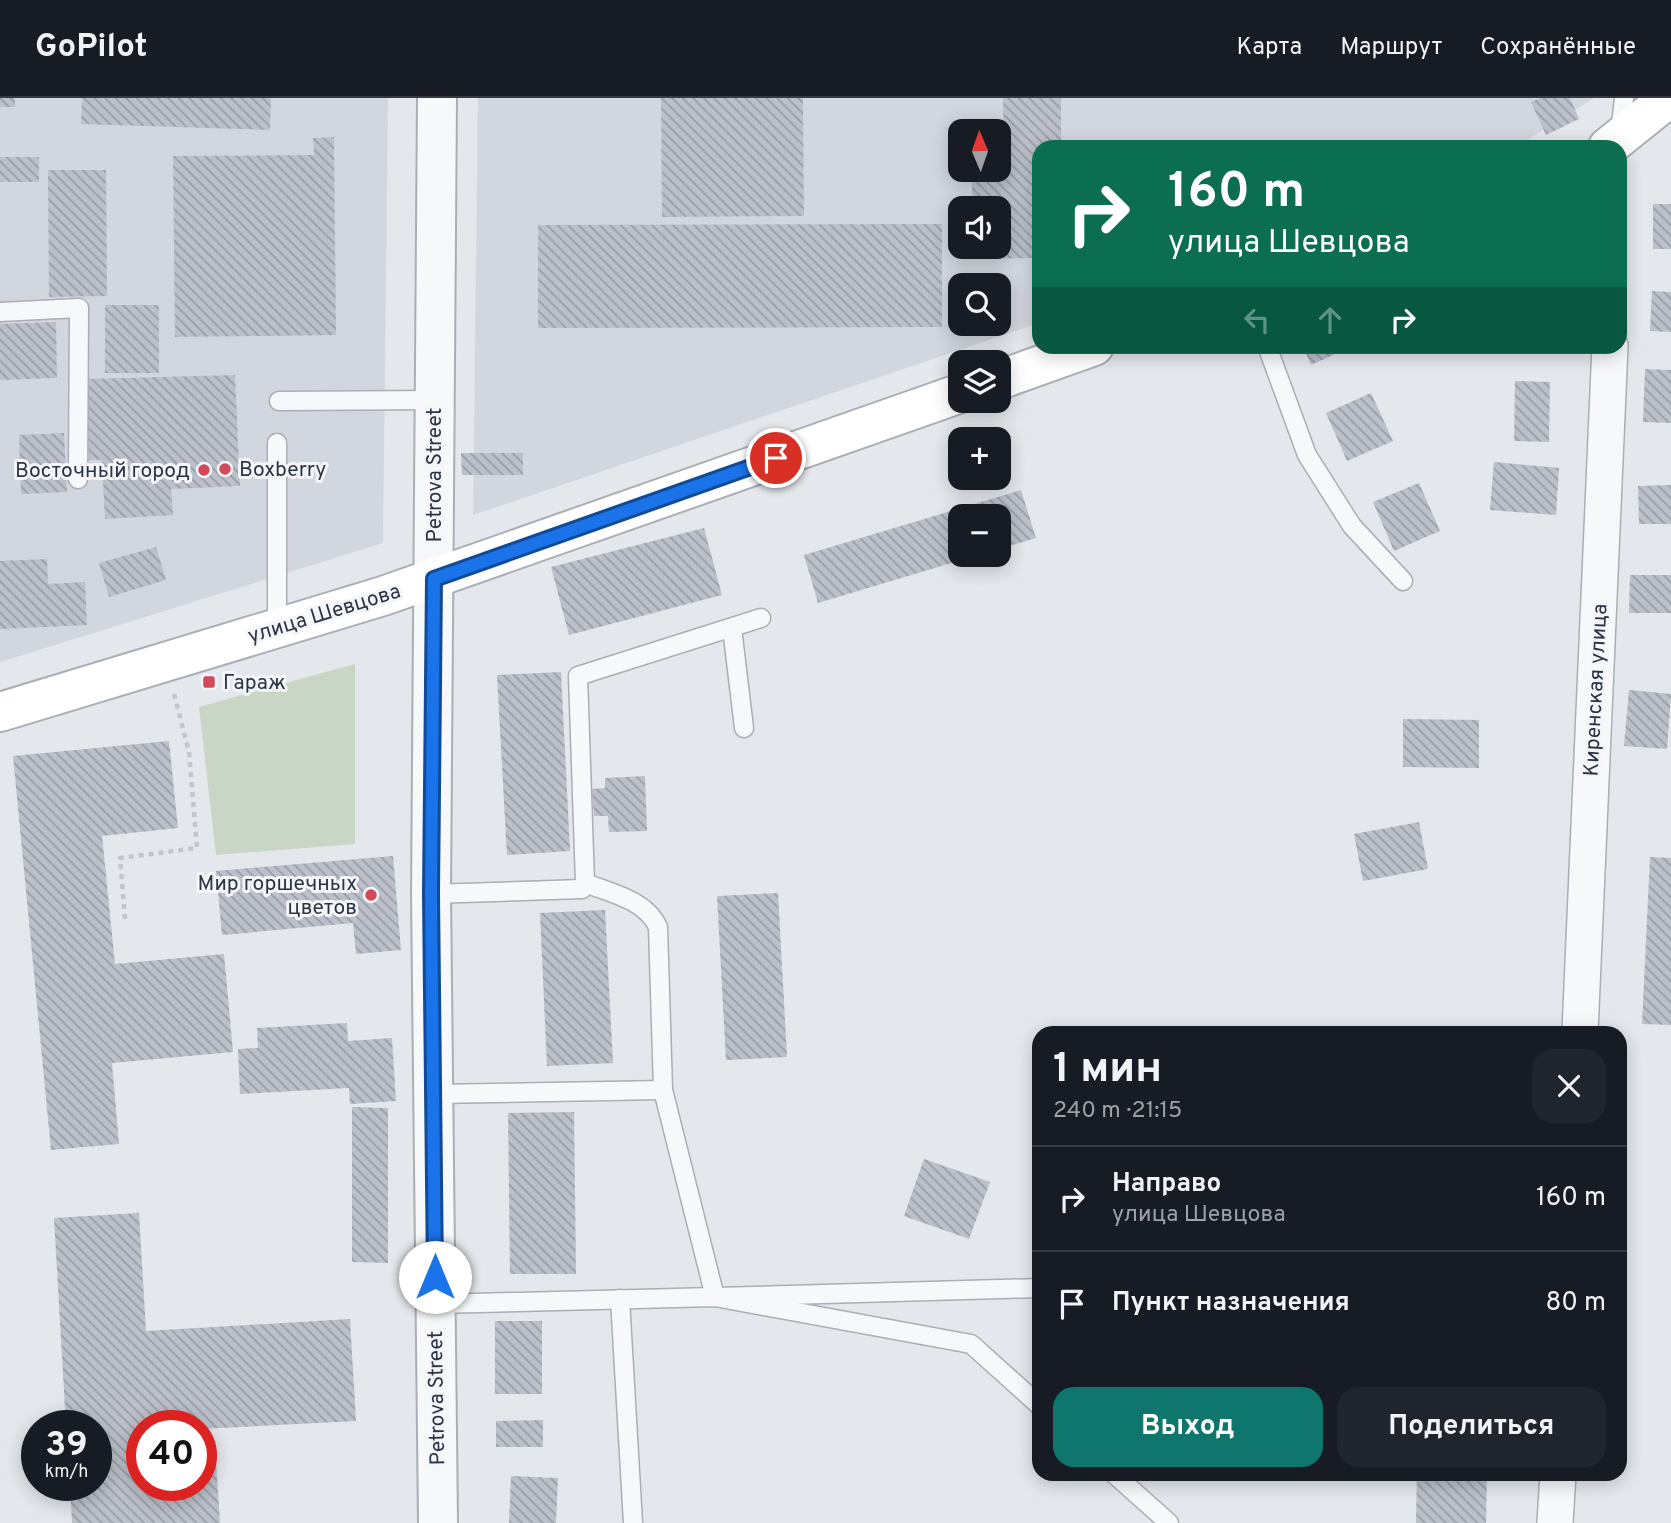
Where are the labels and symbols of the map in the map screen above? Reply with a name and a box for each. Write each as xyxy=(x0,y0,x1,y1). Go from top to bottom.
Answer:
north arrow xyxy=(948,119,1012,182)
street label: Petrova Street xyxy=(422,408,449,542)
pin xyxy=(746,428,806,488)
place label: Boxberry xyxy=(239,457,326,484)
place label: Восточный город xyxy=(15,458,190,485)
marker: Boxberry xyxy=(217,461,233,477)
marker: Восточный город xyxy=(196,462,212,478)
street label: улица Шевцова xyxy=(245,578,404,651)
street label: Киренская улица xyxy=(1578,603,1615,777)
place label: Гараж xyxy=(223,670,286,697)
marker: Гараж xyxy=(201,674,217,690)
place label: Мир горшечных цветов xyxy=(198,871,357,922)
marker: Мир горшечных цветов xyxy=(363,887,379,903)
position arrow xyxy=(398,1240,472,1314)
street label: Petrova Street xyxy=(423,1330,452,1466)
speed limit sign: 40 xyxy=(126,1410,217,1501)

